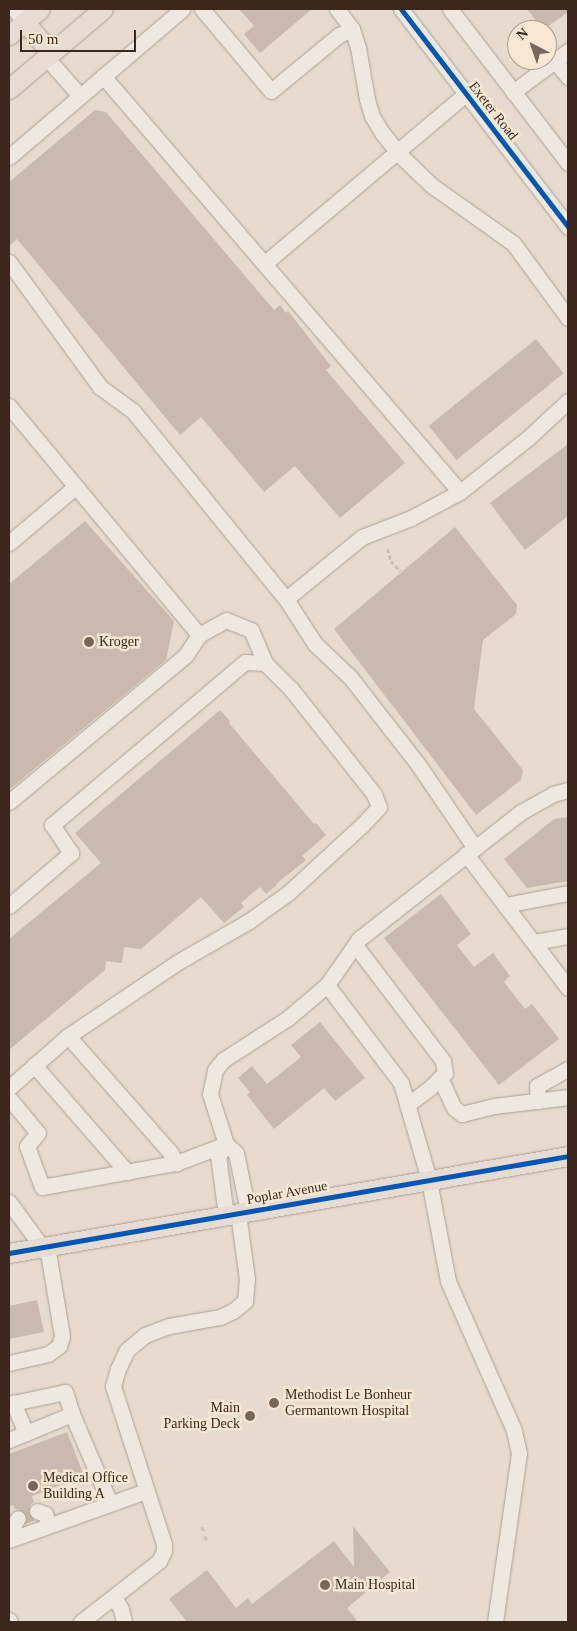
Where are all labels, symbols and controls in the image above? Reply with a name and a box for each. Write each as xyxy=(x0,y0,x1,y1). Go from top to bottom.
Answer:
scale bar xyxy=(22,20,139,52)
north arrow xyxy=(507,20,557,70)
text: N xyxy=(514,25,531,43)
text: 50 m xyxy=(28,31,58,47)
street label: Exeter Road xyxy=(465,78,521,144)
place label: Kroger xyxy=(99,634,139,650)
marker: Kroger xyxy=(83,636,95,648)
street label: Poplar Avenue xyxy=(245,1178,329,1208)
place label: Methodist Le Bonheur Germantown Hospital xyxy=(285,1387,412,1420)
marker: Methodist Le Bonheur Germantown Hospital xyxy=(267,1396,281,1410)
place label: Main Parking Deck xyxy=(163,1400,240,1432)
marker: Main Parking Deck xyxy=(244,1410,256,1422)
place label: Medical Office Building A xyxy=(43,1470,128,1502)
marker: Medical Office Building A xyxy=(27,1480,39,1492)
place label: Main Hospital xyxy=(335,1577,415,1593)
marker: Main Hospital xyxy=(319,1579,331,1591)

